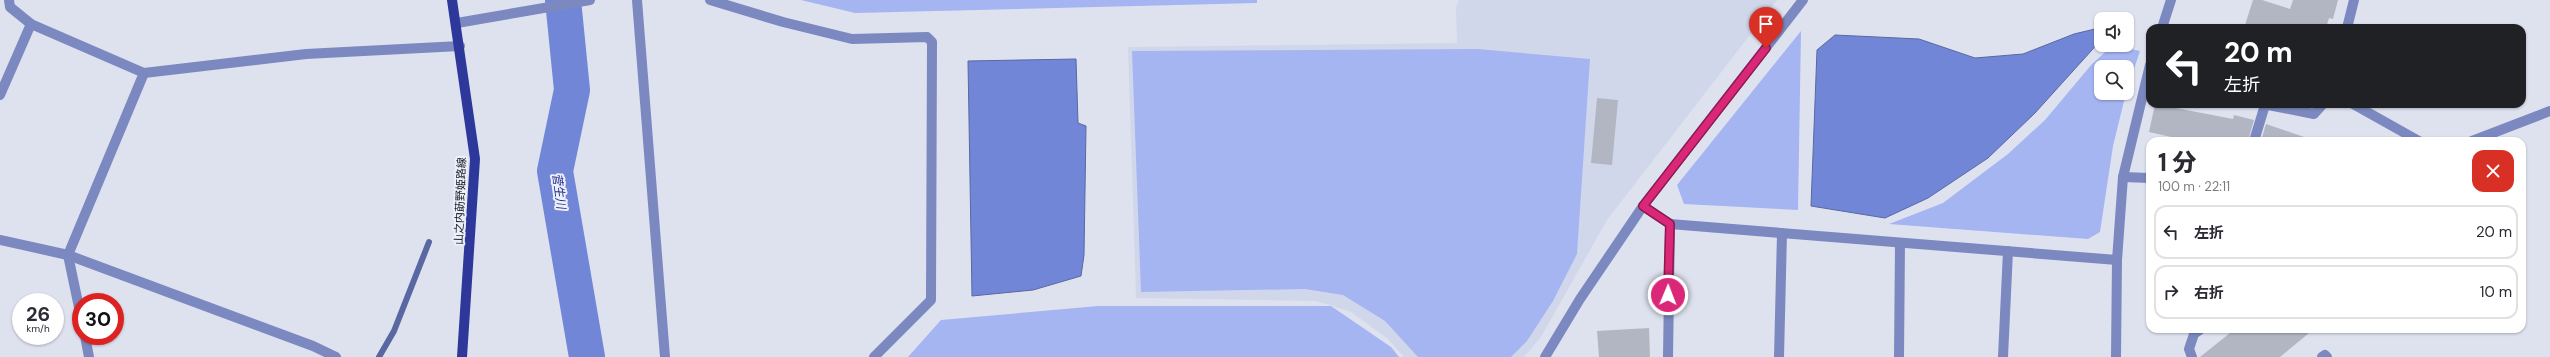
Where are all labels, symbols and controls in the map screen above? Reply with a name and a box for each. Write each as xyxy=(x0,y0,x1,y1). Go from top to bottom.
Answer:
pin xyxy=(1749,7.0,1783,48)
map controls xyxy=(2094,12,2134,100)
button: sound xyxy=(2094,12,2134,52)
icon: arrive xyxy=(1755,13,1777,35)
text: 20 m xyxy=(2224,34,2293,71)
icon: left xyxy=(2158,40,2210,92)
button: search xyxy=(2094,60,2134,100)
text: 左折 xyxy=(2224,73,2260,97)
text: 1 分 xyxy=(2158,147,2196,178)
button: close xyxy=(2472,150,2514,192)
street label: 山之内莇野姫路線 xyxy=(451,157,469,245)
water label: 菅生川 xyxy=(549,172,570,212)
text: 100 m · 22:11 xyxy=(2158,178,2230,195)
icon: left xyxy=(2160,221,2182,243)
text: 20 m xyxy=(2476,222,2512,242)
text: 左折 xyxy=(2194,223,2224,243)
position arrow xyxy=(1647,274,1689,316)
icon: right xyxy=(2160,281,2182,303)
text: 10 m xyxy=(2480,282,2512,302)
text: 右折 xyxy=(2194,283,2224,303)
speed limit sign: 30 xyxy=(72,293,124,345)
text: 26 xyxy=(26,301,50,327)
text: km/h xyxy=(26,322,50,335)

